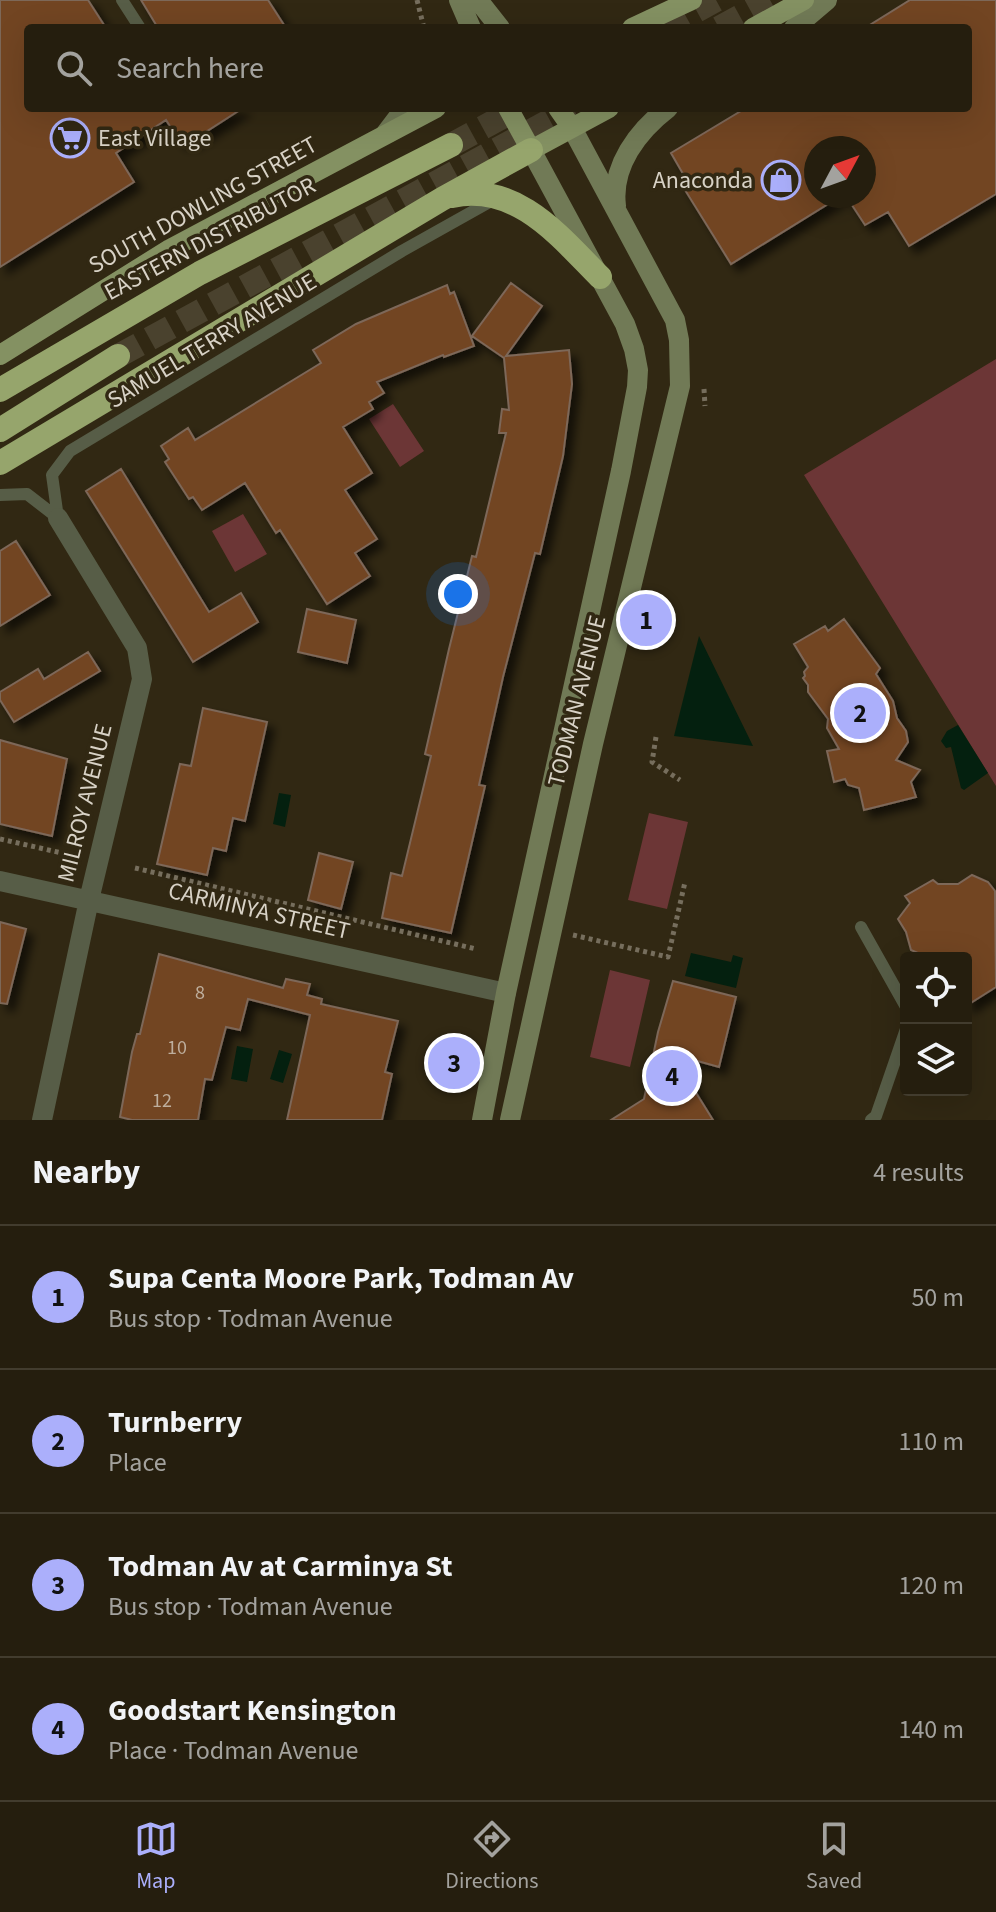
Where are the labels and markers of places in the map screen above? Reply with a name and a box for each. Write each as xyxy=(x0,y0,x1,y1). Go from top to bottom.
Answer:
supermarket icon: East Village xyxy=(49,117,91,159)
place label: East Village xyxy=(98,121,212,156)
shop icon: Anaconda xyxy=(760,159,802,201)
place label: Anaconda xyxy=(653,163,753,198)
pin: 1 xyxy=(620,590,672,650)
pin: 2 xyxy=(834,683,886,743)
pin: 3 xyxy=(428,1033,480,1093)
pin: 4 xyxy=(646,1046,698,1106)

